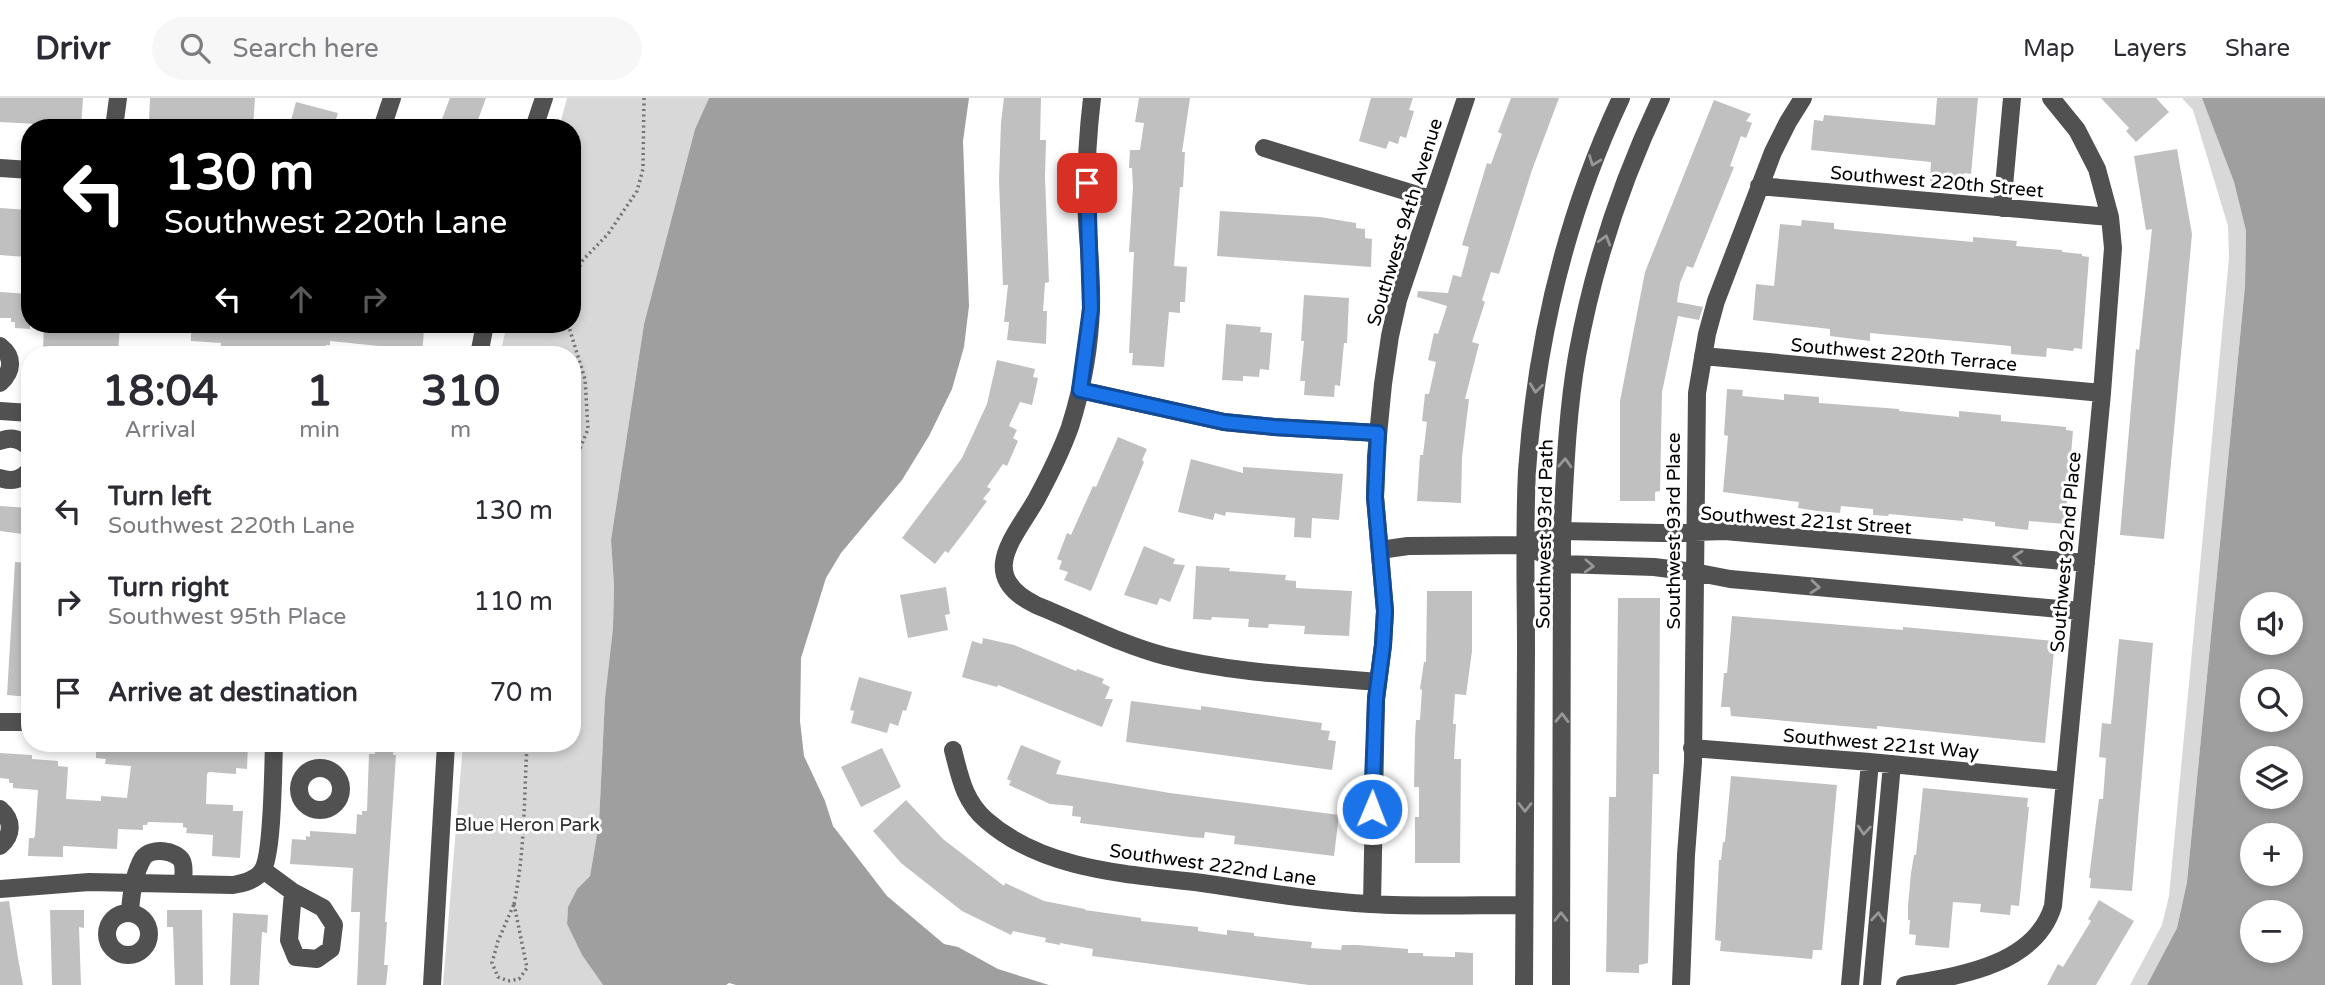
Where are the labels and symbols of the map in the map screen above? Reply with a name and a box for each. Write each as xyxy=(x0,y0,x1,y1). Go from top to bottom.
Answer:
street label: Southwest 94th Avenue xyxy=(1363,116,1447,329)
pin xyxy=(1057,153,1117,213)
one-way arrow xyxy=(1588,154,1602,166)
street label: Southwest 220th Street xyxy=(1829,162,2045,202)
one-way arrow xyxy=(1597,234,1611,247)
street label: Southwest 220th Terrace xyxy=(1790,334,2018,376)
one-way arrow xyxy=(1529,382,1544,394)
street label: Southwest 93rd Place xyxy=(1663,432,1685,630)
street label: Southwest 93rd Path xyxy=(1532,439,1558,629)
street label: Southwest 92nd Place xyxy=(2046,451,2086,653)
one-way arrow xyxy=(1558,458,1573,469)
street label: Southwest 221st Street xyxy=(1700,503,1912,539)
one-way arrow xyxy=(2012,550,2023,565)
one-way arrow xyxy=(1584,558,1595,573)
one-way arrow xyxy=(1810,579,1821,594)
one-way arrow xyxy=(1554,712,1570,723)
street label: Southwest 221st Way xyxy=(1782,724,1980,764)
position arrow xyxy=(1335,772,1409,846)
one-way arrow xyxy=(1517,802,1533,812)
park label: Blue Heron Park xyxy=(454,814,600,836)
one-way arrow xyxy=(1857,825,1872,836)
street label: Southwest 222nd Lane xyxy=(1108,840,1318,890)
one-way arrow xyxy=(1553,911,1569,922)
one-way arrow xyxy=(1871,911,1886,923)

